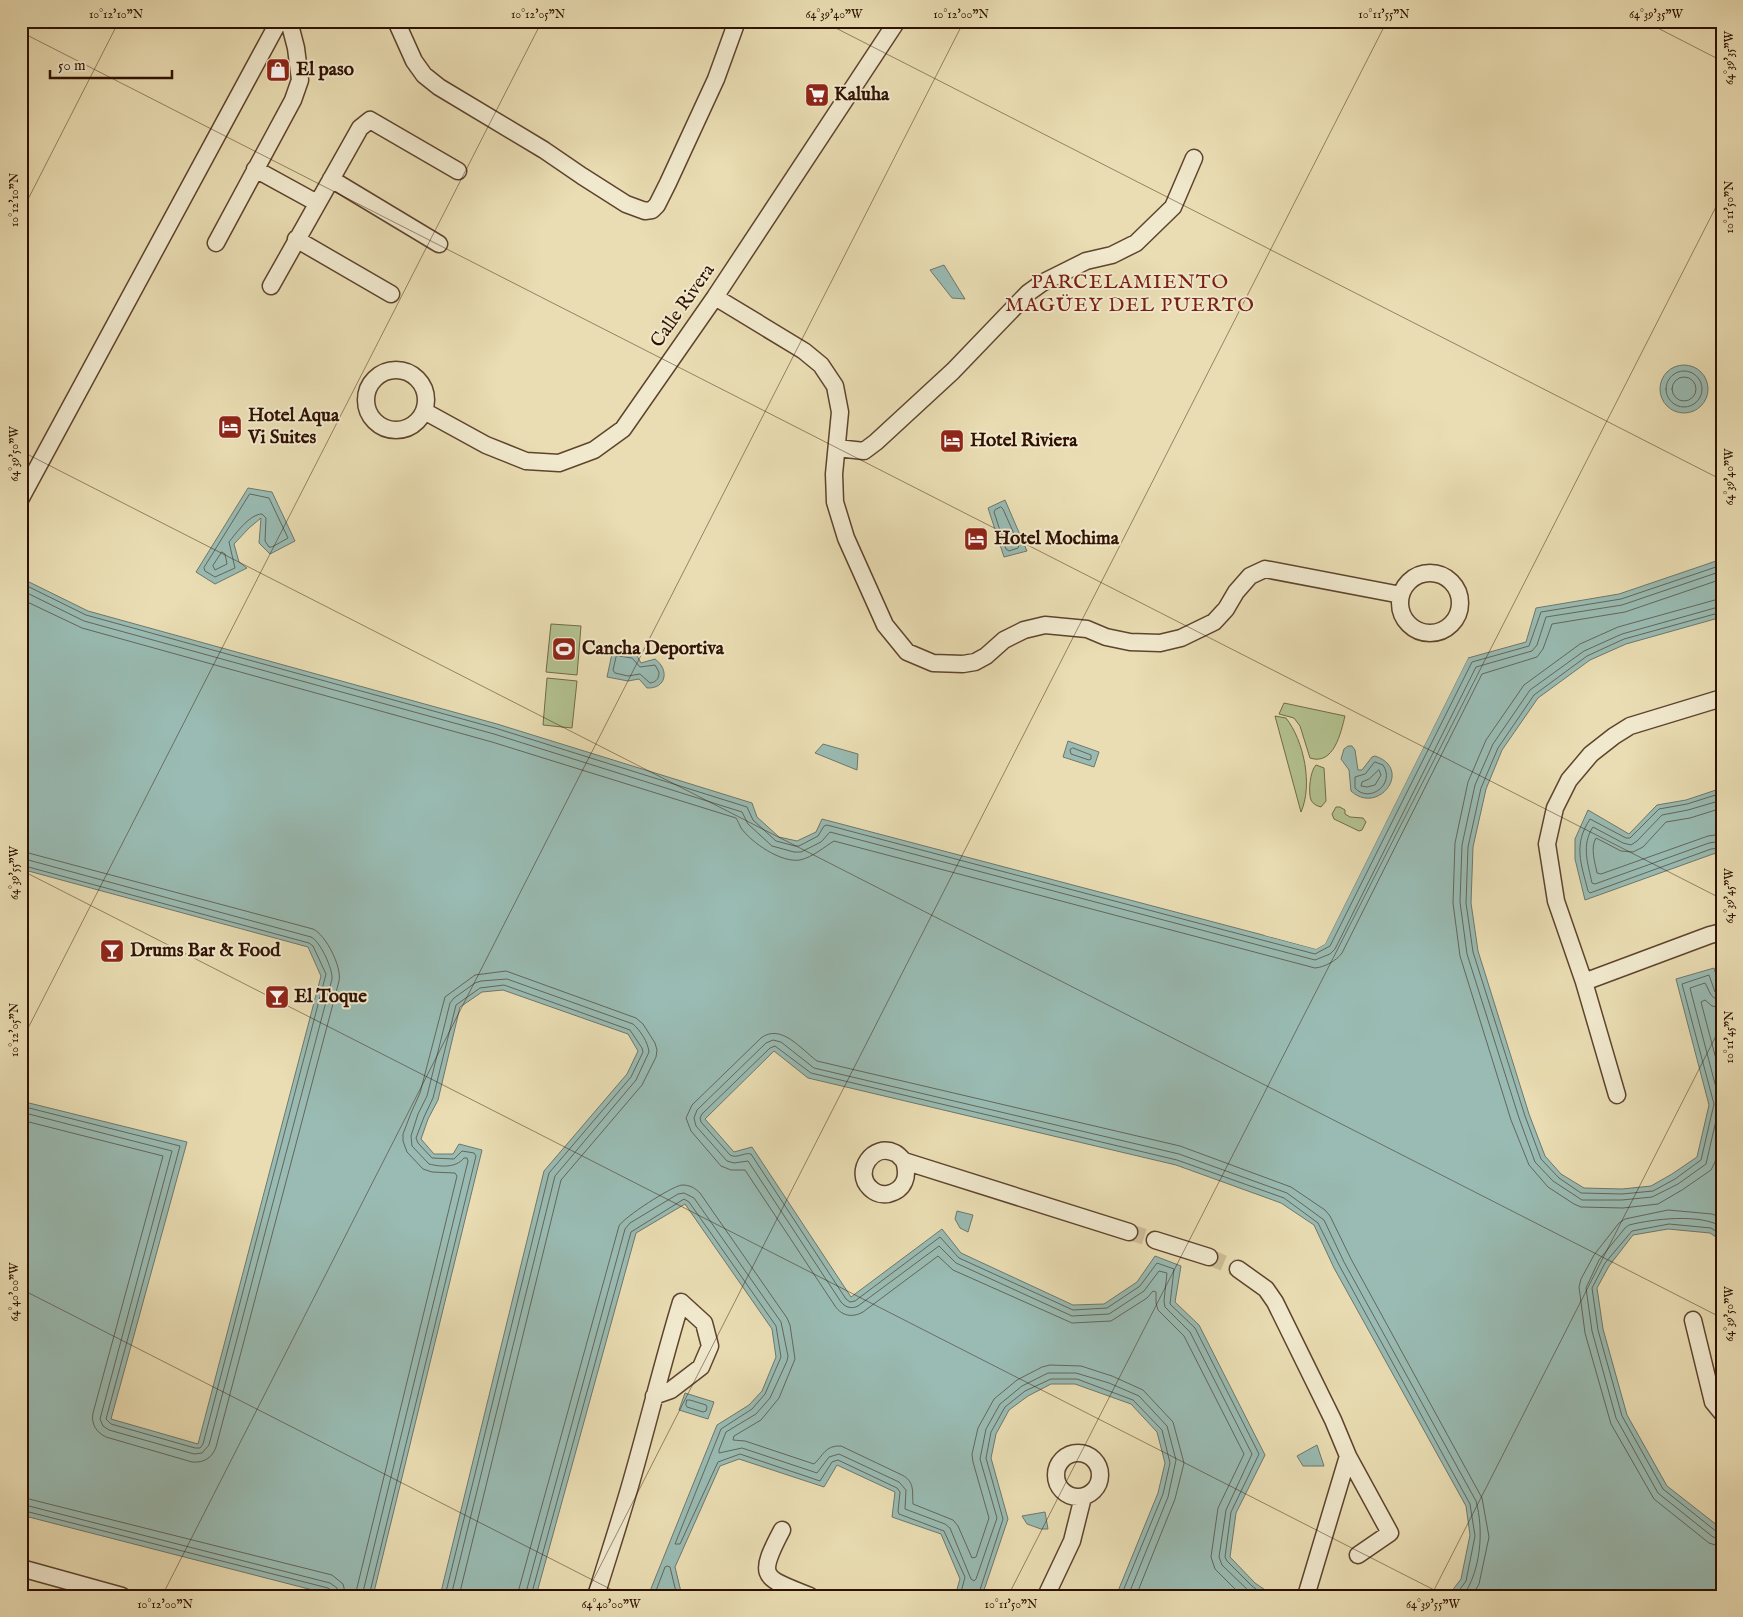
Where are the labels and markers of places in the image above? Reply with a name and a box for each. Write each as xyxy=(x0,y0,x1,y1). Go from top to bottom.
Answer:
shop icon: El paso xyxy=(265,57,291,83)
place label: El paso xyxy=(296,58,354,82)
supermarket icon: Kaluha xyxy=(804,82,830,108)
place label: Kaluha xyxy=(834,83,890,107)
place label: Hotel Aqua Vi Suites xyxy=(247,404,340,450)
hotel icon: Hotel Aqua Vi Suites xyxy=(217,414,243,440)
hotel icon: Hotel Riviera xyxy=(939,428,965,454)
place label: Hotel Riviera xyxy=(970,429,1078,453)
hotel icon: Hotel Mochima xyxy=(963,526,989,552)
place label: Hotel Mochima xyxy=(994,527,1120,551)
sports icon: Cancha Deportiva xyxy=(551,636,577,662)
place label: Cancha Deportiva xyxy=(582,637,725,661)
bar icon: Drums Bar & Food xyxy=(99,938,125,964)
place label: Drums Bar & Food xyxy=(130,939,281,963)
bar icon: El Toque xyxy=(264,984,290,1010)
place label: El Toque xyxy=(294,985,367,1009)

